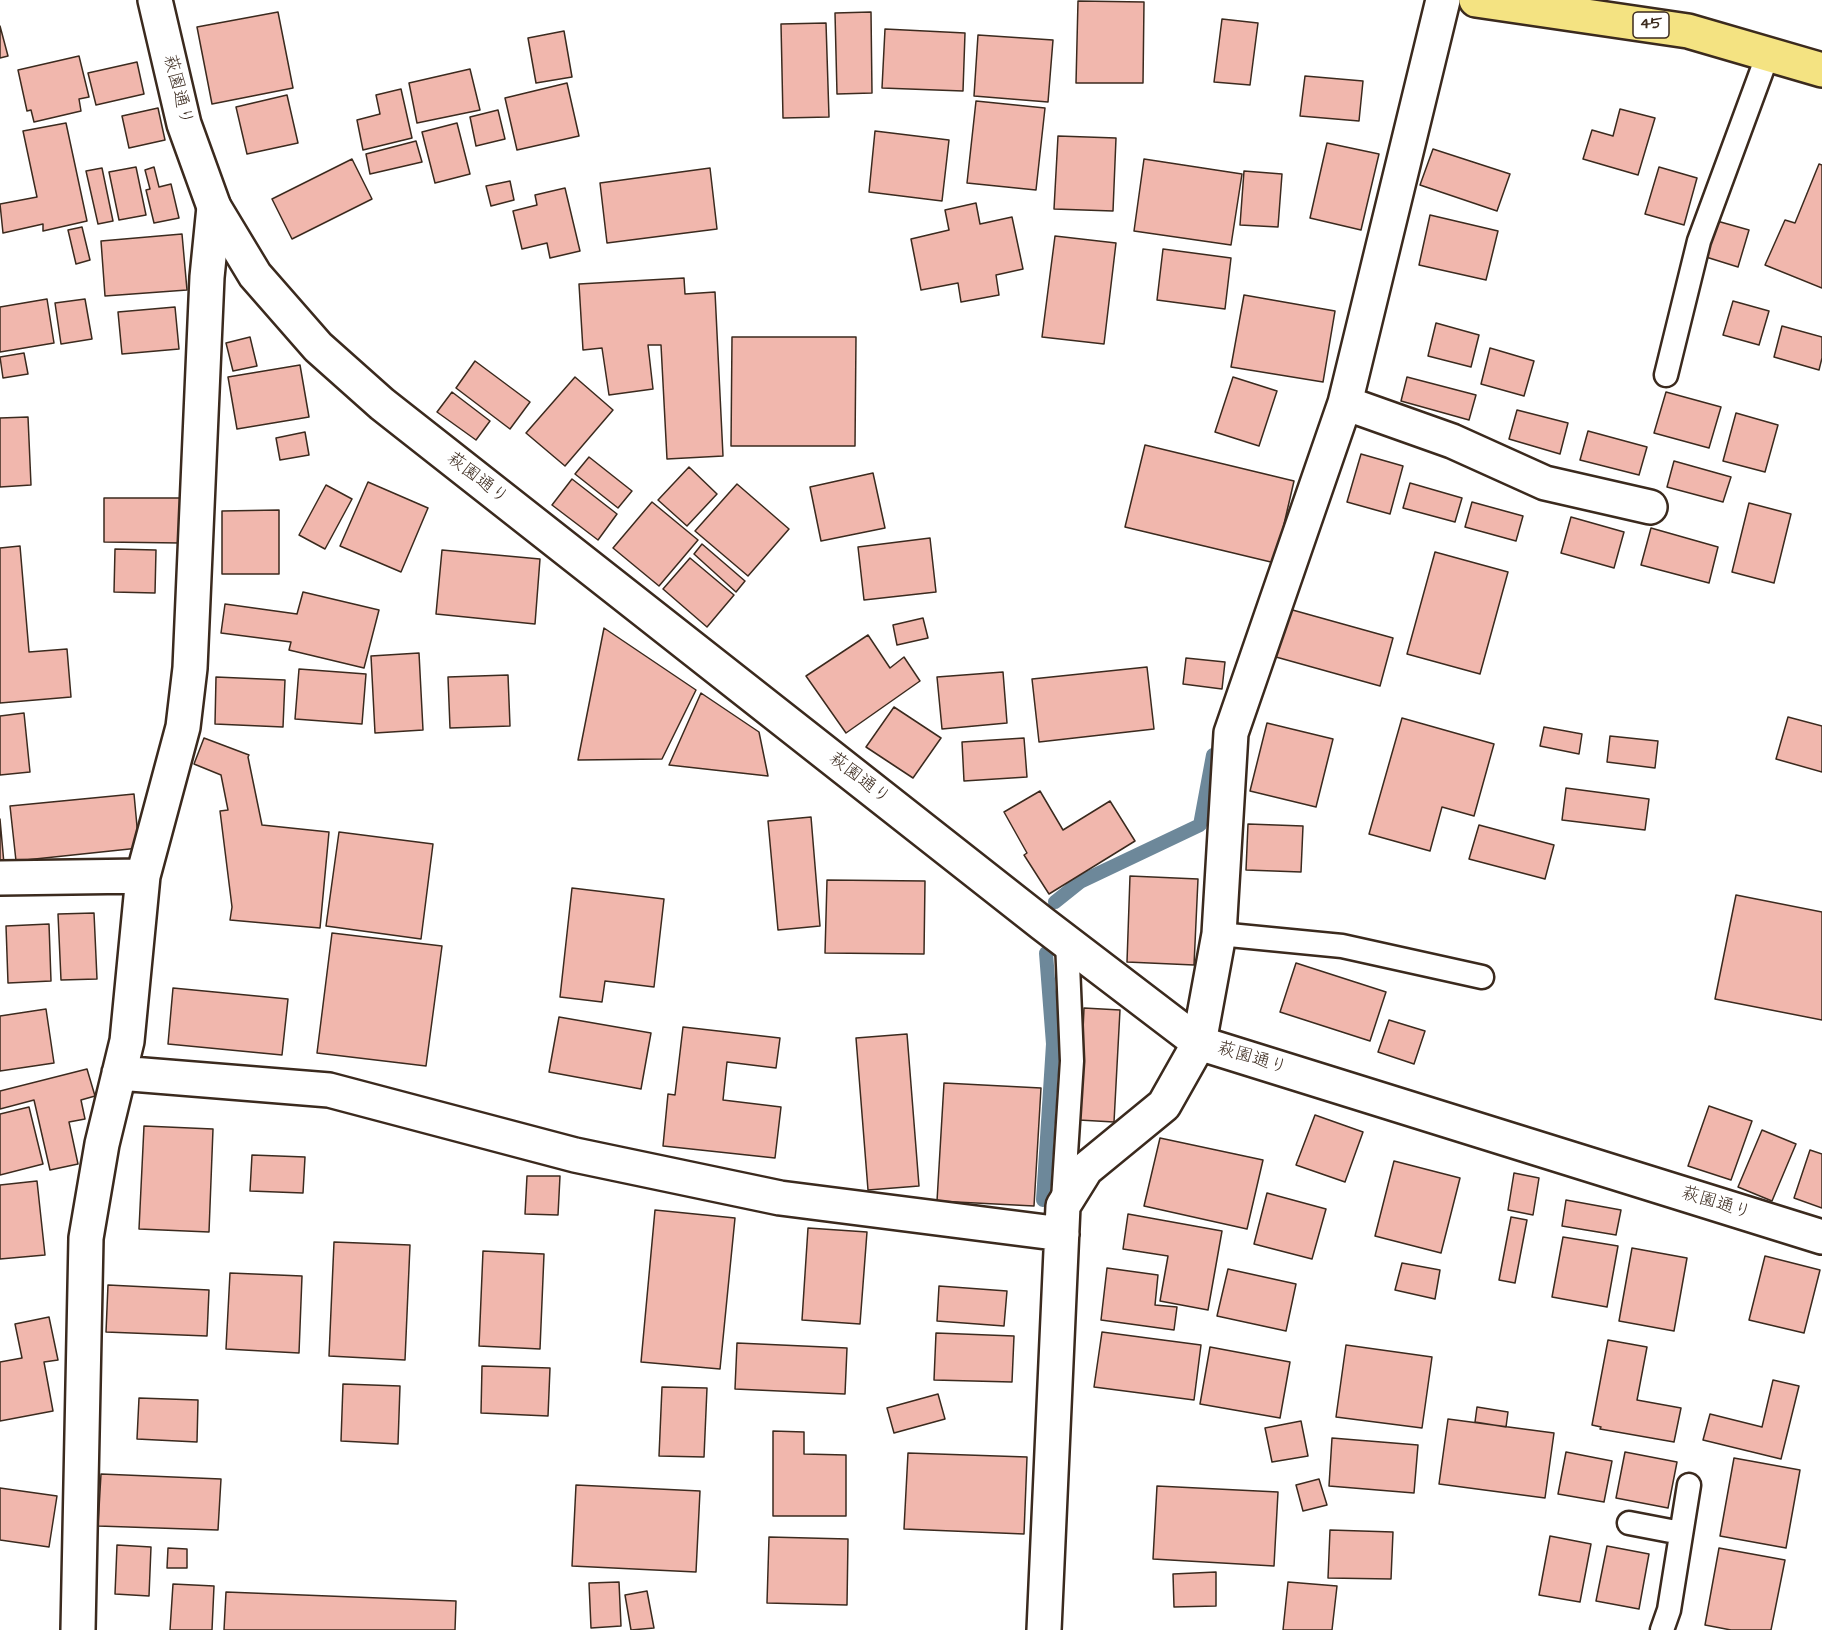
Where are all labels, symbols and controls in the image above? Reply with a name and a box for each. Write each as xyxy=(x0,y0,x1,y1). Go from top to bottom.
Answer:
road number: 45 xyxy=(1633,12,1669,38)
street label: 萩園通り xyxy=(158,52,196,128)
street label: 萩園通り xyxy=(442,448,512,510)
street label: 萩園通り xyxy=(824,748,894,810)
street label: 萩園通り xyxy=(1214,1038,1290,1080)
street label: 萩園通り xyxy=(1678,1183,1754,1225)

